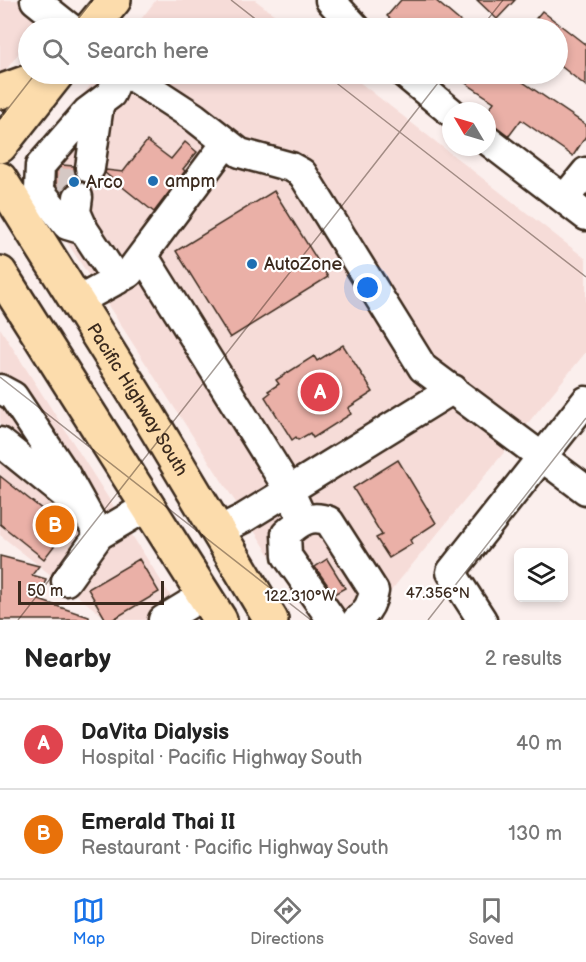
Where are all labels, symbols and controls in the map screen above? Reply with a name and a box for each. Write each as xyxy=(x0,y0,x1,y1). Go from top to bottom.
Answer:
search box xyxy=(18,18,568,84)
icon: search xyxy=(39,35,72,68)
text: Search here xyxy=(87,38,209,65)
north arrow xyxy=(442,102,496,156)
place label: ampm xyxy=(165,171,215,192)
place label: Arco xyxy=(86,172,123,193)
marker: ampm xyxy=(146,174,160,188)
marker: Arco xyxy=(67,175,81,189)
place label: AutoZone xyxy=(264,254,342,275)
marker: AutoZone xyxy=(245,257,259,271)
your location xyxy=(353,273,382,302)
street label: Pacific Highway South xyxy=(83,319,193,480)
pin: A xyxy=(300,370,340,414)
pin: B xyxy=(36,502,74,548)
map controls xyxy=(514,548,568,602)
button: layers xyxy=(514,548,568,602)
scale bar xyxy=(18,578,164,606)
text: 50 m xyxy=(27,582,63,601)
text: 47.356°N xyxy=(406,584,470,603)
text: 122.310°W xyxy=(265,587,336,606)
text: Nearby xyxy=(24,644,111,675)
text: 2 results xyxy=(485,647,562,671)
text: DaVita Dialysis xyxy=(81,719,229,746)
text: A xyxy=(37,732,50,756)
text: 40 m xyxy=(516,732,562,756)
text: Hospital · Pacific Highway South xyxy=(81,746,362,770)
text: Emerald Thai II xyxy=(81,809,235,836)
text: B xyxy=(36,822,51,846)
text: 130 m xyxy=(508,822,562,846)
text: Restaurant · Pacific Highway South xyxy=(81,836,388,860)
tab: Map xyxy=(72,894,105,949)
tab: Directions xyxy=(250,894,324,949)
tab: Saved xyxy=(469,894,514,949)

